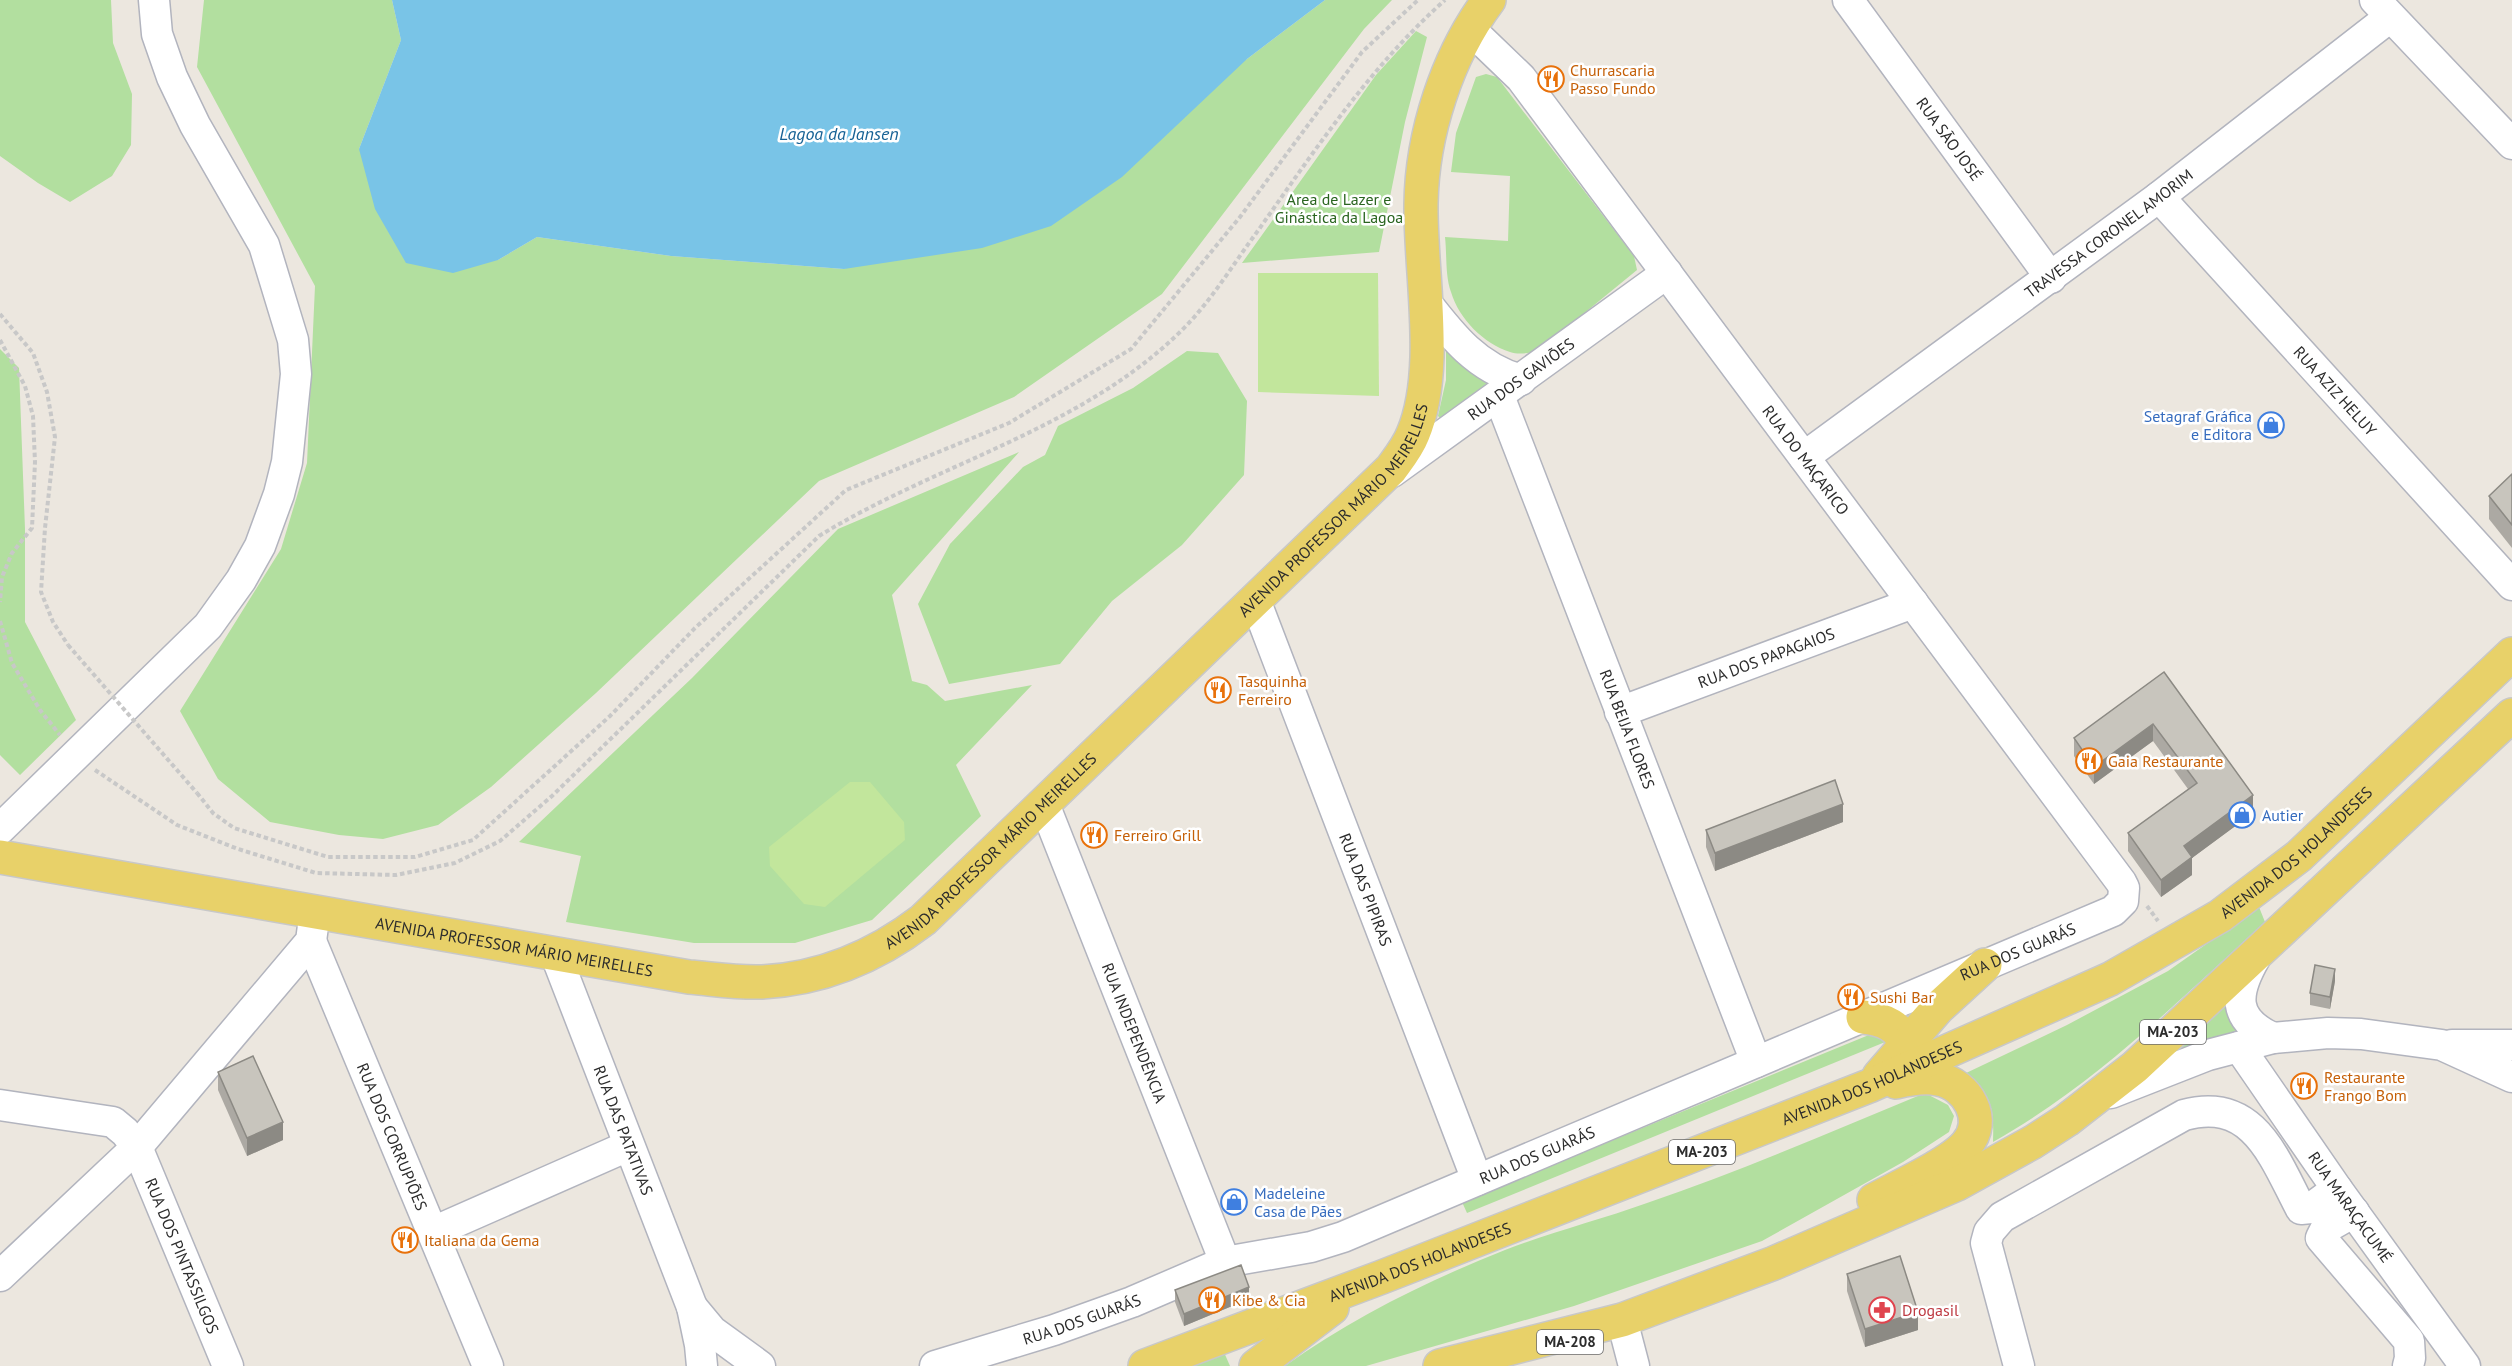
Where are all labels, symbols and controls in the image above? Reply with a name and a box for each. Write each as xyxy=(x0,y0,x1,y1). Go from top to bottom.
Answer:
place label: Churrascaria Passo Fundo xyxy=(1570,60,1655,98)
restaurant icon: Churrascaria Passo Fundo xyxy=(1536,64,1566,94)
street label: RUA SÃO JOSÉ xyxy=(1912,93,1987,185)
water label: Lagoa da Jansen xyxy=(779,122,899,145)
street label: TRAVESSA CORONEL AMORIM xyxy=(2021,164,2197,302)
park label: Area de Lazer e Ginástica da Lagoa xyxy=(1275,189,1403,227)
street label: RUA DOS GAVIÕES xyxy=(1463,333,1578,424)
street label: RUA AZIZ HELUY xyxy=(2289,342,2381,440)
street label: RUA DO MAÇARICO xyxy=(1758,401,1854,519)
street label: AVENIDA PROFESSOR MÁRIO MEIRELLES xyxy=(1234,402,1432,621)
place label: Setagraf Gráfica e Editora xyxy=(2144,406,2252,444)
shop icon: Setagraf Gráfica e Editora xyxy=(2256,410,2286,440)
street label: RUA DOS PAPAGAIOS xyxy=(1695,623,1837,692)
street label: RUA BEIJA FLORES xyxy=(1595,667,1660,792)
place label: Tasquinha Ferreiro xyxy=(1238,671,1307,709)
restaurant icon: Tasquinha Ferreiro xyxy=(1203,675,1233,705)
restaurant icon: Gaia Restaurante xyxy=(2074,746,2104,776)
street label: AVENIDA PROFESSOR MÁRIO MEIRELLES xyxy=(881,748,1100,953)
place label: Gaia Restaurante xyxy=(2108,751,2223,771)
street label: AVENIDA DOS HOLANDESES xyxy=(2216,782,2376,923)
shop icon: Autier xyxy=(2227,800,2257,830)
place label: Autier xyxy=(2262,805,2304,825)
restaurant icon: Ferreiro Grill xyxy=(1079,820,1109,850)
place label: Ferreiro Grill xyxy=(1114,825,1201,845)
street label: RUA DAS PIPIRAS xyxy=(1335,830,1396,949)
street label: AVENIDA PROFESSOR MÁRIO MEIRELLES xyxy=(374,913,655,981)
street label: RUA DOS GUARÁS xyxy=(1957,918,2079,985)
street label: RUA INDEPENDÊNCIA xyxy=(1098,960,1171,1106)
restaurant icon: Sushi Bar xyxy=(1836,982,1866,1012)
place label: Sushi Bar xyxy=(1870,987,1934,1007)
road number: MA-203 xyxy=(2140,1020,2206,1044)
street label: AVENIDA DOS HOLANDESES xyxy=(1779,1036,1965,1129)
street label: RUA DOS CORRUPIÕES xyxy=(353,1060,432,1213)
street label: RUA DAS PATATIVAS xyxy=(589,1063,658,1198)
place label: Restaurante Frango Bom xyxy=(2324,1067,2407,1105)
restaurant icon: Restaurante Frango Bom xyxy=(2289,1071,2319,1101)
street label: RUA DOS GUARÁS xyxy=(1476,1122,1598,1188)
road number: MA-203 xyxy=(1669,1140,1735,1164)
street label: RUA MARAÇACUMÉ xyxy=(2304,1148,2397,1266)
street label: RUA DOS PINTASSILGOS xyxy=(141,1175,223,1337)
place label: Madeleine Casa de Pães xyxy=(1254,1183,1342,1221)
shop icon: Madeleine Casa de Pães xyxy=(1219,1187,1249,1217)
street label: AVENIDA DOS HOLANDESES xyxy=(1326,1217,1514,1306)
restaurant icon: Italiana da Gema xyxy=(390,1225,420,1255)
place label: Italiana da Gema xyxy=(424,1230,540,1250)
restaurant icon: Kibe & Cia xyxy=(1197,1285,1227,1315)
street label: RUA DOS GUARÁS xyxy=(1020,1289,1144,1349)
place label: Kibe & Cia xyxy=(1232,1290,1306,1310)
pharmacy icon: Drogasil xyxy=(1867,1295,1897,1325)
place label: Drogasil xyxy=(1902,1300,1959,1320)
road number: MA-208 xyxy=(1537,1330,1603,1354)

